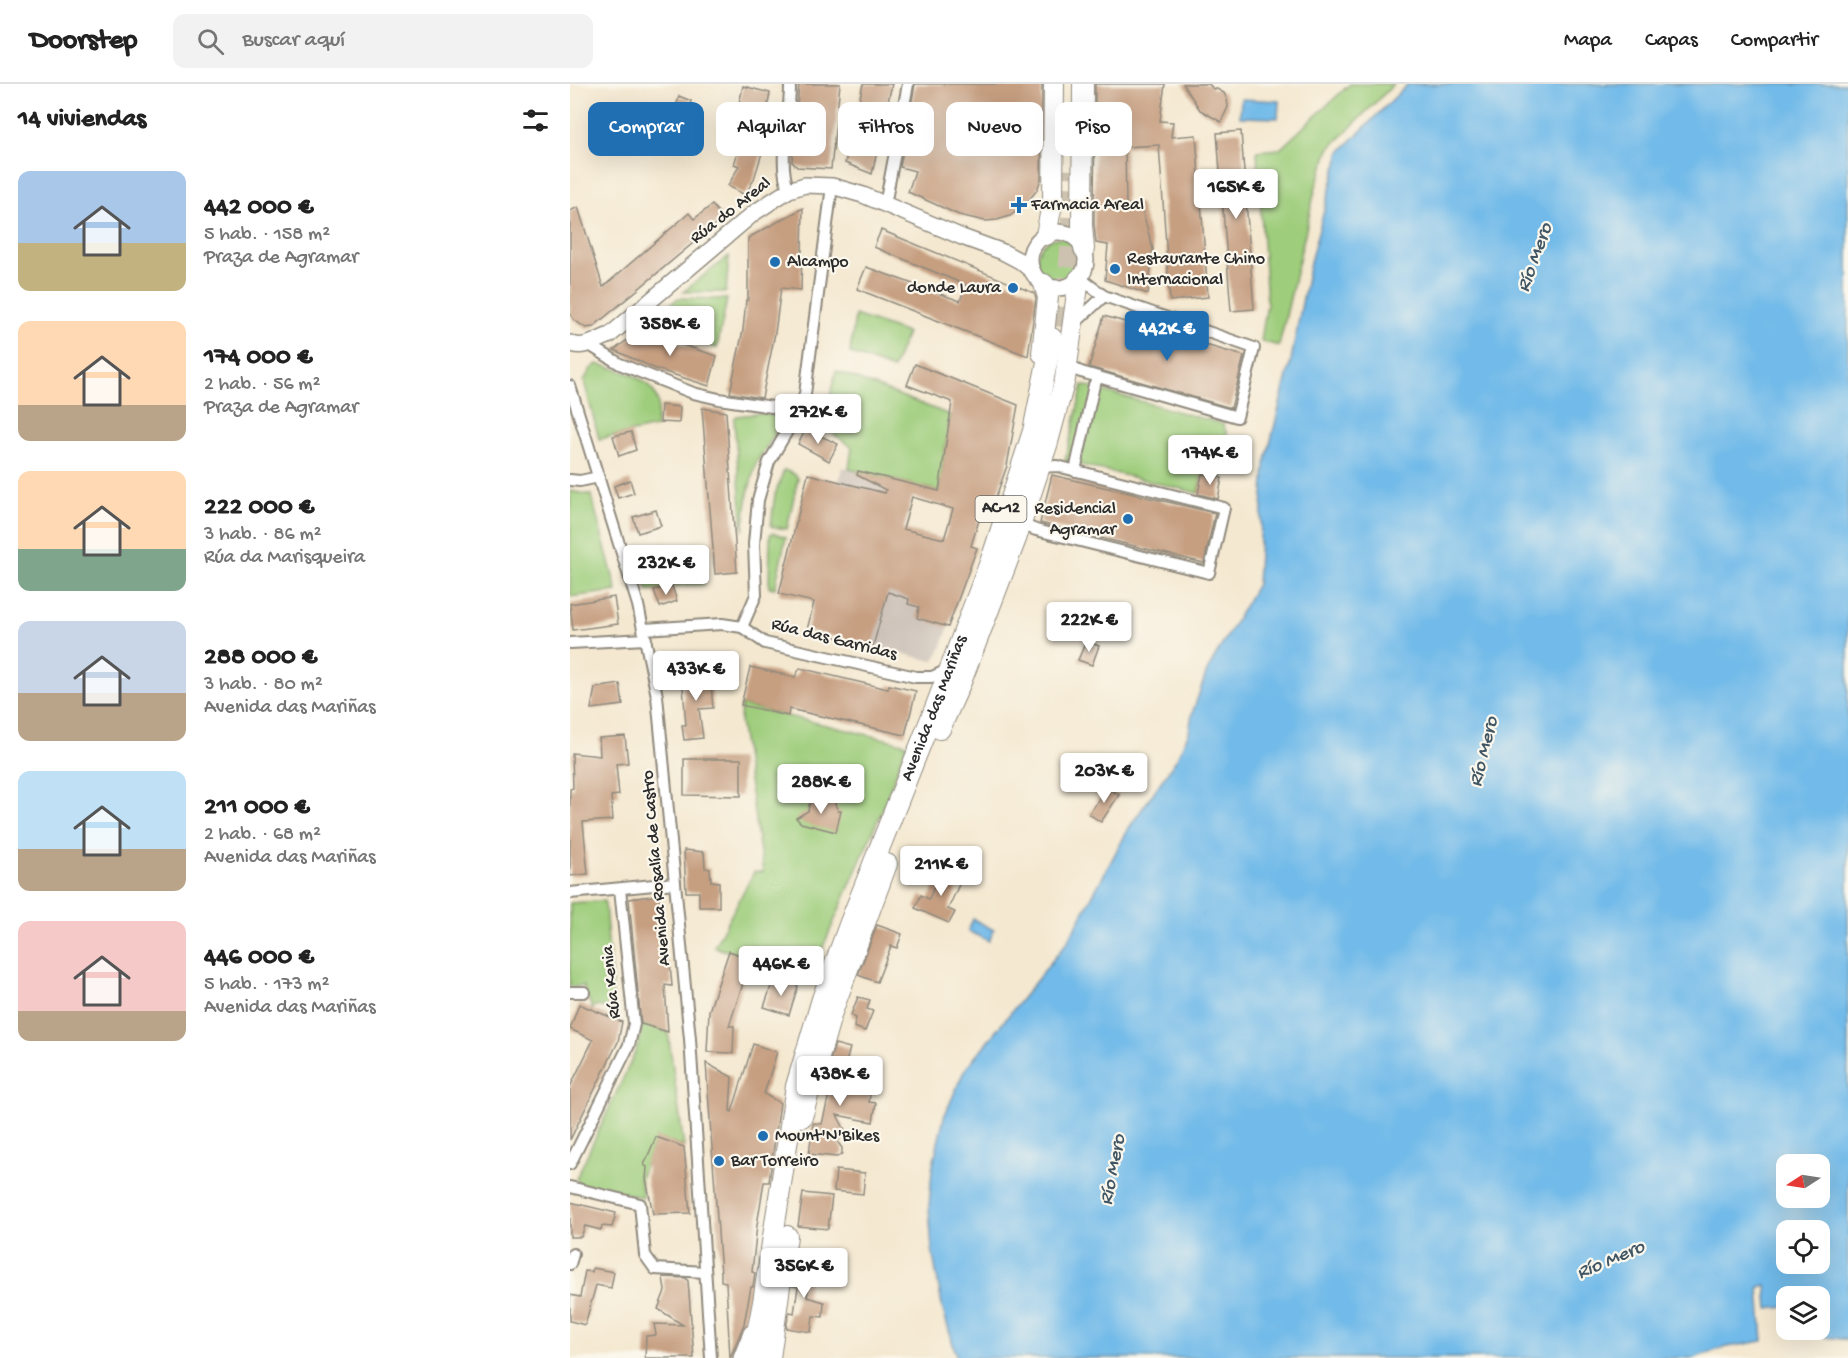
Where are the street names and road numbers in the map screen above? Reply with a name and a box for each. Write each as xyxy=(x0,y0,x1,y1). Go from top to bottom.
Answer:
street label: Rúa do Areal xyxy=(687,173,776,249)
road number: AC-12 xyxy=(976,496,1026,522)
street label: Rúa das Garridas xyxy=(769,614,900,666)
street label: Avenida das Mariñas xyxy=(897,631,972,784)
street label: Avenida Rosalía de Castro xyxy=(638,769,676,967)
street label: Rúa Kenia xyxy=(598,943,626,1020)

